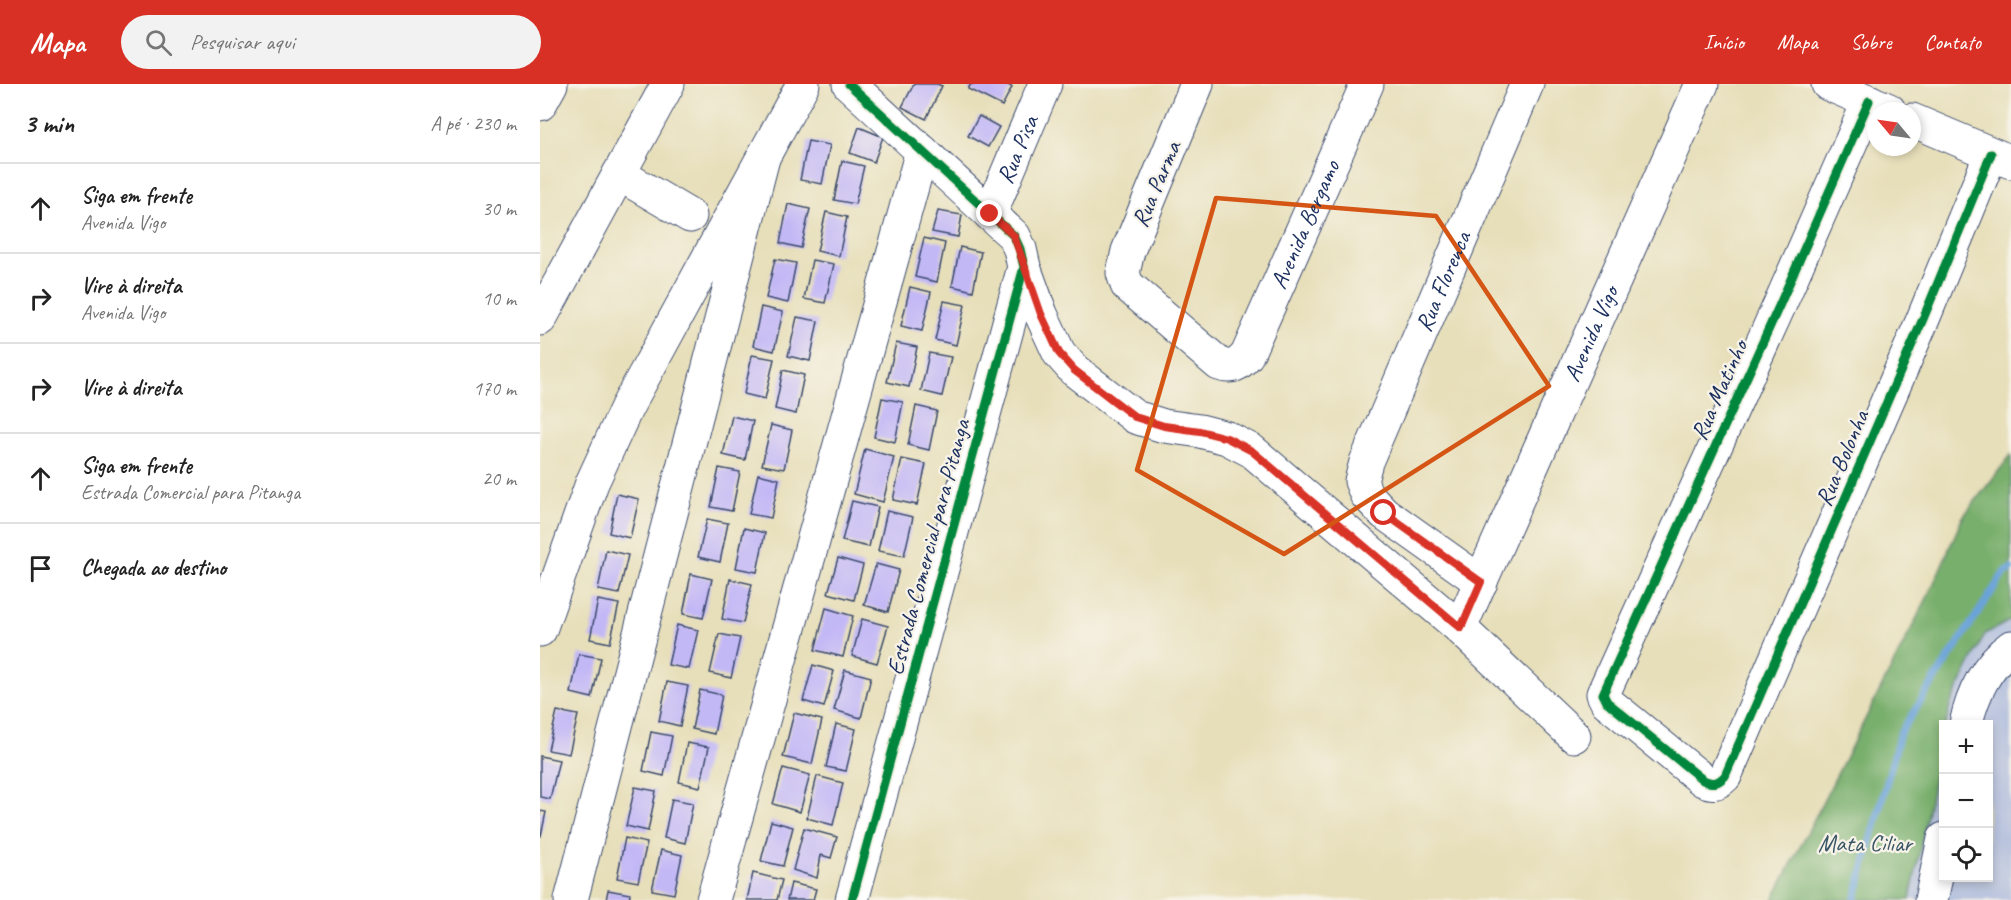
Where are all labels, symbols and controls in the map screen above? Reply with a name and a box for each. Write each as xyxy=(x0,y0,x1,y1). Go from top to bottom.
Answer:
search box xyxy=(121,15,541,69)
text: Mapa xyxy=(30,25,85,60)
icon: search xyxy=(142,26,175,59)
text: Pesquisar aqui xyxy=(190,28,295,56)
text: Início xyxy=(1704,29,1744,55)
text: Mapa xyxy=(1777,29,1818,55)
text: Sobre xyxy=(1851,29,1891,55)
text: Contato xyxy=(1924,29,1981,55)
north arrow xyxy=(1867,102,1921,156)
text: 3 min xyxy=(24,107,74,140)
street label: Rua Pisa xyxy=(990,110,1046,188)
text: A pé · 230 m xyxy=(431,111,516,136)
street label: Rua Parma xyxy=(1125,135,1188,231)
street label: Avenida Bergamo xyxy=(1263,154,1347,293)
text: Siga em frente xyxy=(81,182,192,210)
icon: ahead xyxy=(24,192,57,225)
text: 30 m xyxy=(482,196,516,221)
route end xyxy=(976,200,1002,226)
text: Avenida Vigo xyxy=(81,210,165,235)
street label: Rua Florenca xyxy=(1408,226,1478,336)
text: Vire à direita xyxy=(81,272,181,300)
street label: Avenida Vigo xyxy=(1557,279,1626,386)
icon: right xyxy=(24,282,57,315)
text: 10 m xyxy=(482,286,516,311)
text: Avenida Vigo xyxy=(81,300,165,325)
street label: Rua Matinho xyxy=(1684,333,1755,445)
icon: right xyxy=(24,372,57,405)
text: Vire à direita xyxy=(81,374,181,402)
text: 170 m xyxy=(473,376,516,401)
street label: Rua Bolonha xyxy=(1808,404,1876,510)
street label: Estrada Comercial para Pitanga xyxy=(879,415,977,678)
text: Siga em frente xyxy=(81,452,192,480)
icon: ahead xyxy=(24,462,57,495)
text: 20 m xyxy=(482,466,516,491)
text: Estrada Comercial para Pitanga xyxy=(81,480,300,505)
route start xyxy=(1370,499,1396,525)
icon: arrive xyxy=(24,552,57,585)
text: Chegada ao destino xyxy=(81,554,226,582)
map controls xyxy=(1939,720,1993,882)
button: + xyxy=(1939,720,1993,774)
button: − xyxy=(1939,774,1993,828)
park label: Mata Ciliar xyxy=(1818,828,1914,858)
button: locate xyxy=(1939,828,1993,882)

